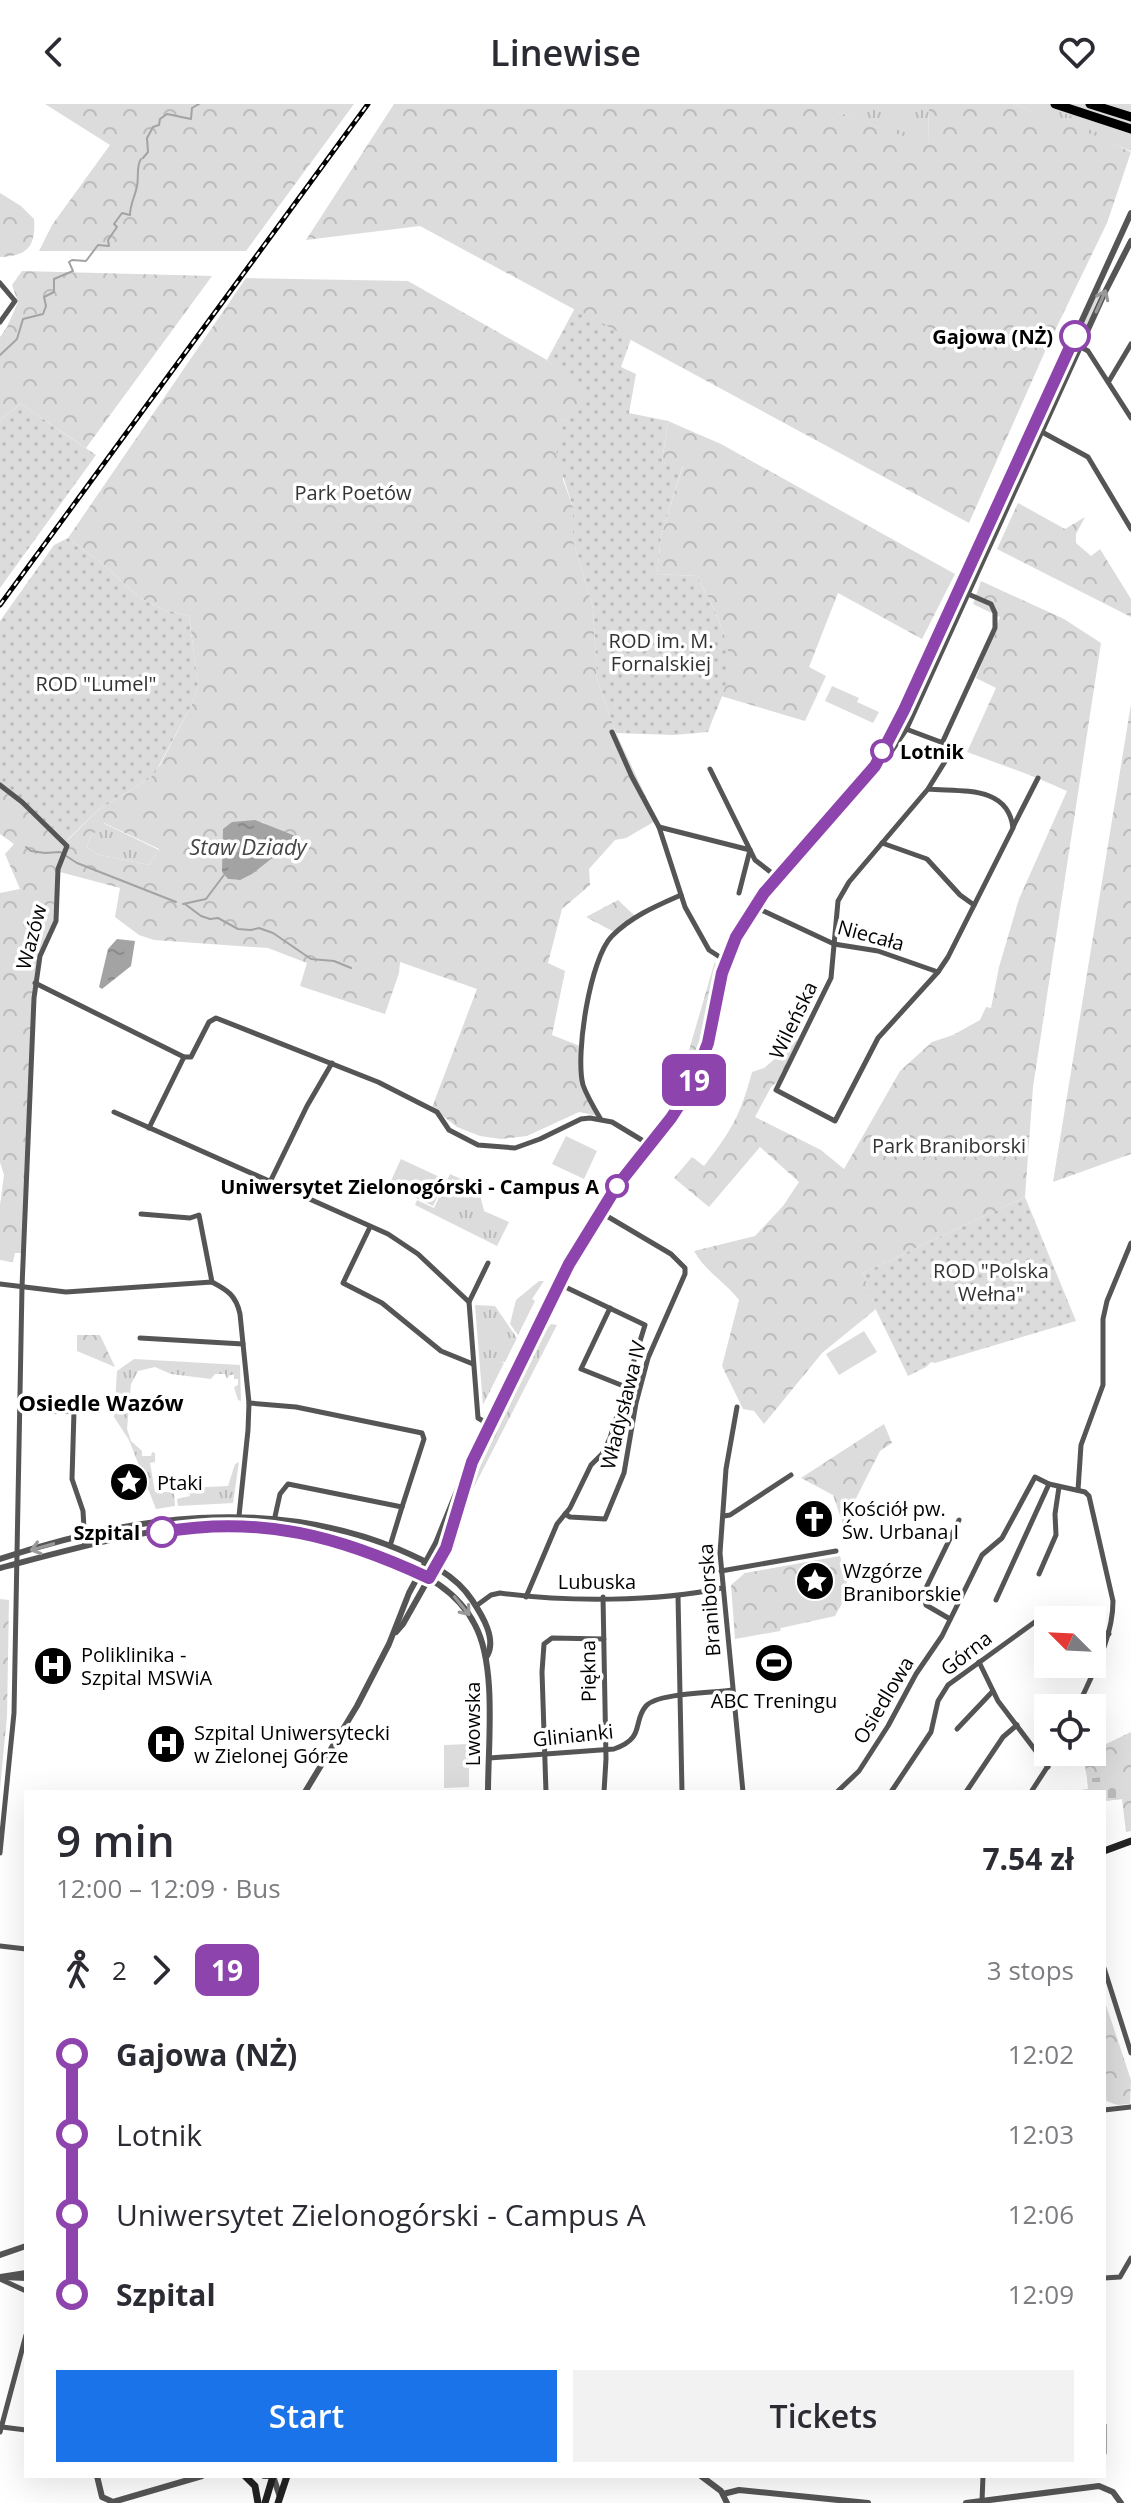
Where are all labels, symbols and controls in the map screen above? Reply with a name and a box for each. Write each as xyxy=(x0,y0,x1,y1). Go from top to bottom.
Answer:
text: Linewise xyxy=(490,28,641,77)
icon: back xyxy=(32,30,76,74)
icon: heart xyxy=(1055,30,1099,74)
one-way arrow xyxy=(1094,290,1109,314)
marker: Gajowa (NŻ) xyxy=(1060,321,1090,351)
place label: Gajowa (NŻ) xyxy=(932,323,1053,350)
park label: Park Poetów xyxy=(295,479,412,506)
park label: ROD im. M. Fornalskiej xyxy=(609,627,713,677)
park label: ROD "Lumel" xyxy=(35,670,157,697)
place label: Lotnik xyxy=(900,738,965,765)
marker: Lotnik xyxy=(871,740,893,762)
water label: Staw Dziady xyxy=(189,831,309,861)
street label: Wazów xyxy=(9,901,53,973)
street label: Niecała xyxy=(835,913,907,957)
street label: Wileńska xyxy=(763,977,823,1063)
line badge: 19 xyxy=(658,1054,730,1106)
text: 19 xyxy=(678,1061,710,1099)
park label: Park Braniborski xyxy=(872,1132,1026,1159)
place label: Uniwersytet Zielonogórski - Campus A xyxy=(220,1173,599,1200)
marker: Uniwersytet Zielonogórski - Campus A xyxy=(606,1175,628,1197)
park label: ROD "Polska Wełna" xyxy=(933,1257,1049,1307)
street label: Władysława IV xyxy=(594,1338,652,1472)
district label: Osiedle Wazów xyxy=(18,1387,184,1417)
place icon: Ptaki xyxy=(108,1461,150,1503)
place label: Ptaki xyxy=(157,1469,203,1496)
place label: Kościół pw. Św. Urbana I xyxy=(842,1495,959,1545)
church icon: Kościół pw. Św. Urbana I xyxy=(793,1498,835,1540)
marker: Szpital xyxy=(147,1517,177,1547)
place label: Szpital xyxy=(74,1519,140,1546)
one-way arrow xyxy=(29,1540,55,1555)
street label: Braniborska xyxy=(692,1543,726,1657)
place label: Wzgórze Braniborskie xyxy=(843,1557,961,1607)
place icon: Wzgórze Braniborskie xyxy=(794,1560,836,1602)
street label: Lubuska xyxy=(558,1568,636,1595)
one-way arrow xyxy=(452,1595,470,1616)
north arrow xyxy=(1034,1606,1106,1678)
map controls xyxy=(1034,1606,1106,1766)
street label: Górna xyxy=(935,1624,997,1682)
street label: Piękna xyxy=(574,1640,602,1702)
place label: Poliklinika - Szpital MSWiA xyxy=(81,1641,213,1691)
sports icon: ABC Treningu xyxy=(753,1642,795,1684)
hospital icon: Poliklinika - Szpital MSWiA xyxy=(32,1645,74,1687)
street label: Osiedlowa xyxy=(846,1651,920,1749)
street label: Lwowska xyxy=(459,1682,486,1766)
place label: ABC Treningu xyxy=(711,1687,837,1714)
button: locate xyxy=(1034,1694,1106,1766)
street label: Glinianki xyxy=(531,1717,615,1753)
place label: Szpital Uniwersytecki w Zielonej Górze xyxy=(194,1719,390,1769)
hospital icon: Szpital Uniwersytecki w Zielonej Górze xyxy=(145,1723,187,1765)
text: 9 min xyxy=(56,1810,175,1870)
text: 7.54 zł xyxy=(982,1838,1074,1879)
text: 12:00 – 12:09 · Bus xyxy=(56,1870,281,1906)
icon: walk xyxy=(56,1948,100,1992)
icon: forward xyxy=(139,1948,183,1992)
text: 19 xyxy=(211,1951,243,1989)
text: 2 xyxy=(112,1952,127,1988)
text: 3 stops xyxy=(987,1952,1074,1988)
text: Gajowa (NŻ) xyxy=(116,2034,297,2075)
text: 12:02 xyxy=(1008,2036,1074,2072)
text: Lotnik xyxy=(116,2114,202,2155)
text: 12:03 xyxy=(1008,2116,1074,2152)
text: Uniwersytet Zielonogórski - Campus A xyxy=(116,2194,646,2235)
text: 12:06 xyxy=(1008,2196,1074,2232)
text: Szpital xyxy=(116,2274,216,2315)
text: 12:09 xyxy=(1008,2276,1074,2312)
button: Start xyxy=(56,2370,557,2462)
button: Tickets xyxy=(573,2370,1074,2462)

